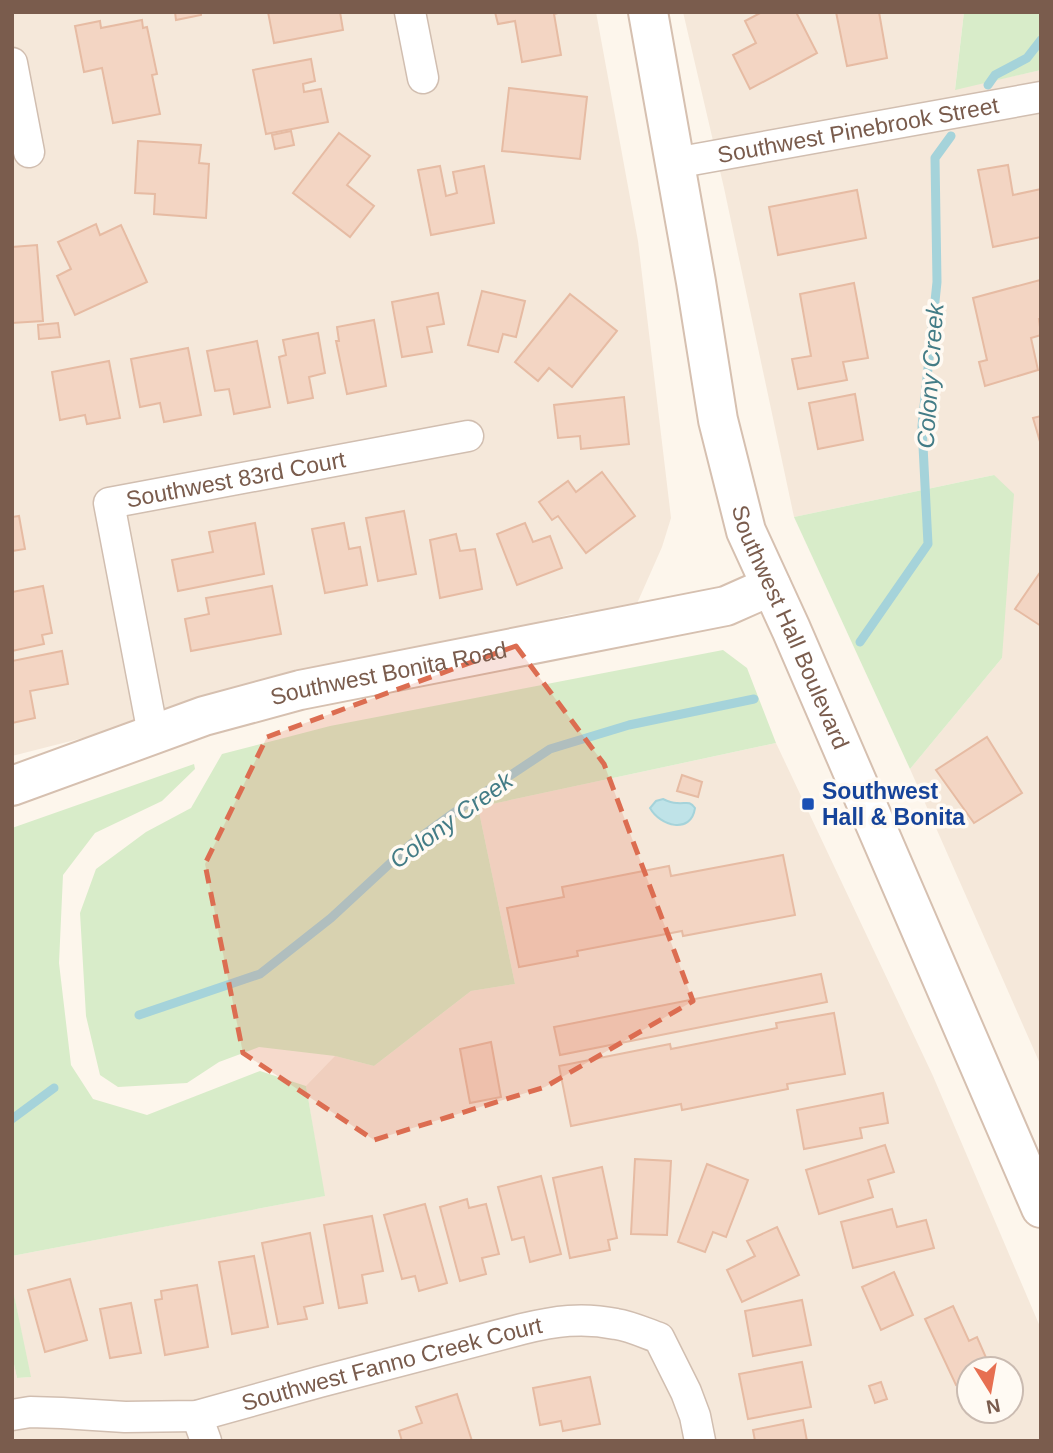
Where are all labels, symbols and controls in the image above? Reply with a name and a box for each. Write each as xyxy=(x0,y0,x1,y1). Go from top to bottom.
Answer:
street label: Southwest Pinebrook Street xyxy=(715,92,1001,168)
water label: Colony Creek xyxy=(911,301,949,449)
street label: Southwest 83rd Court xyxy=(124,446,348,513)
street label: Southwest Hall Boulevard xyxy=(727,502,854,753)
street label: Southwest Bonita Road xyxy=(268,637,509,710)
water label: Colony Creek xyxy=(384,765,519,874)
place label: Southwest Hall & Bonita xyxy=(822,778,965,830)
marker: Southwest Hall & Bonita xyxy=(800,796,816,812)
street label: Southwest Fanno Creek Court xyxy=(239,1312,545,1416)
north arrow xyxy=(955,1355,1025,1425)
text: N xyxy=(984,1395,1002,1418)

